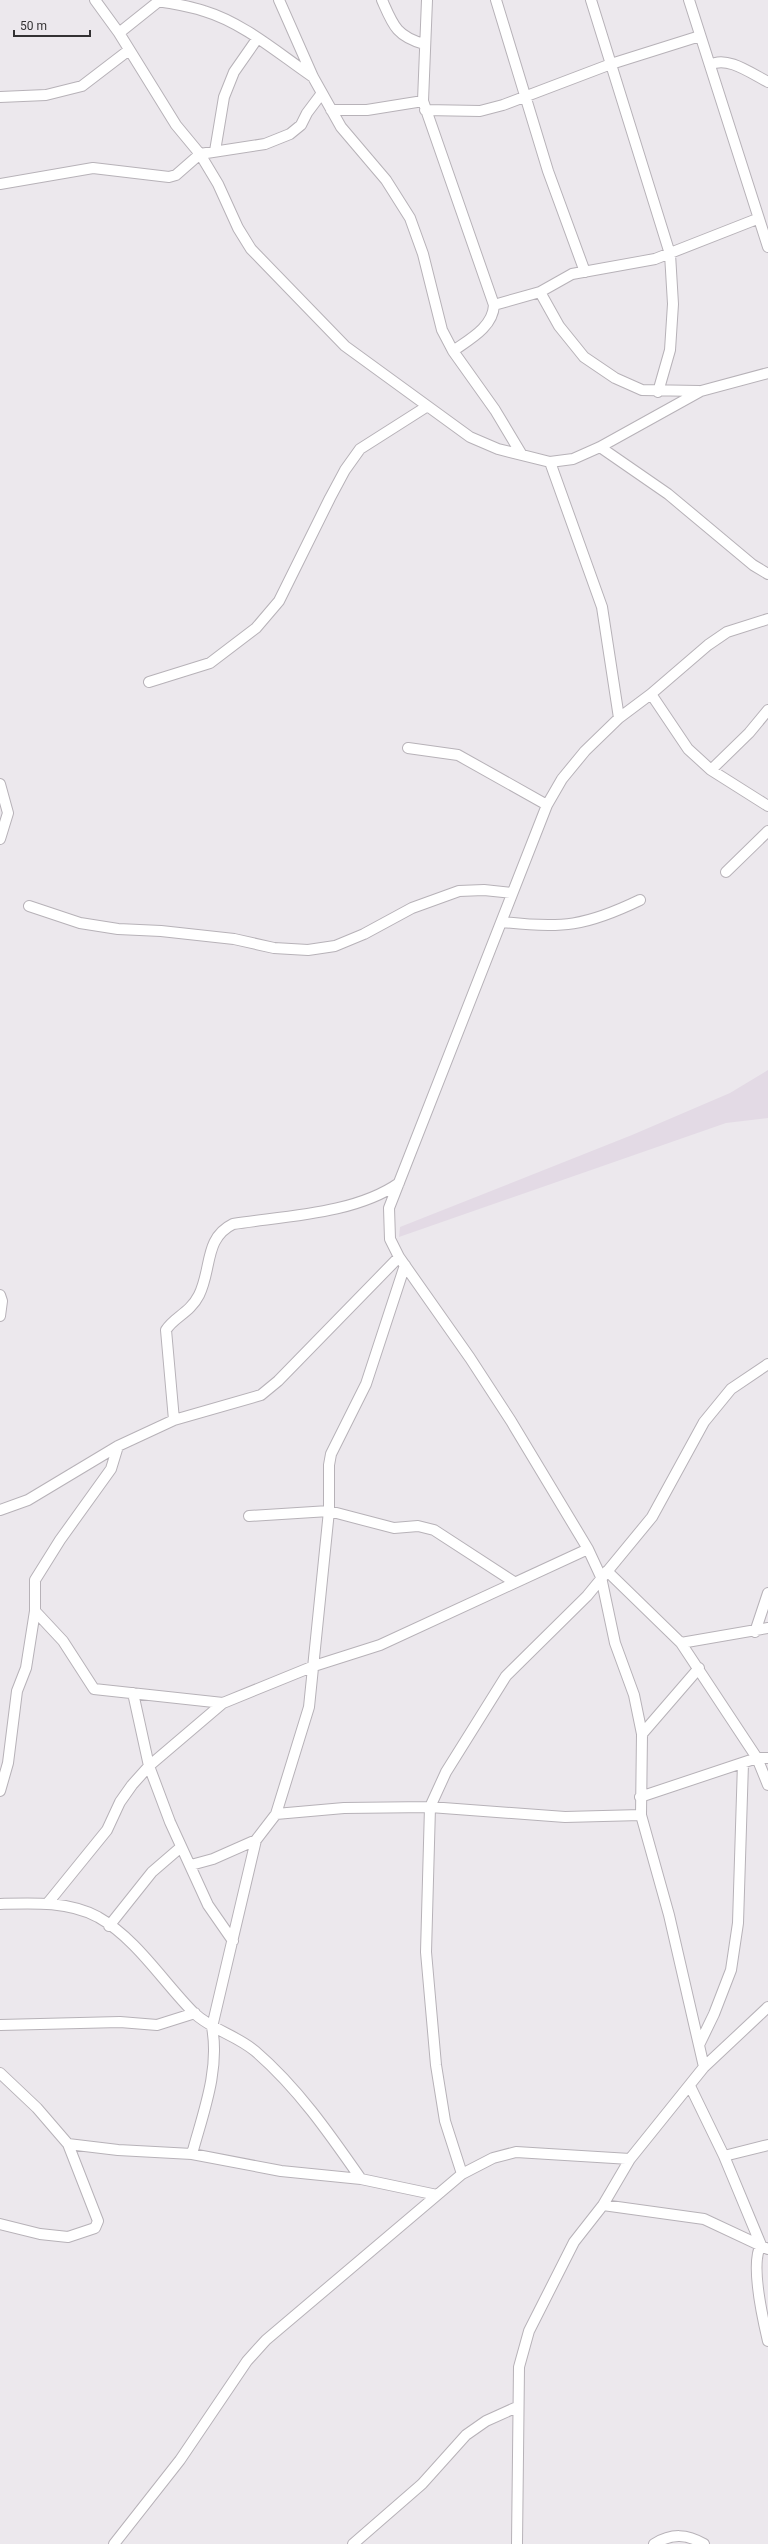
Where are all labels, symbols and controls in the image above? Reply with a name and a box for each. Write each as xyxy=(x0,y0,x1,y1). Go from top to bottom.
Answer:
scale bar xyxy=(14,12,90,38)
text: 50 m xyxy=(20,19,47,33)

